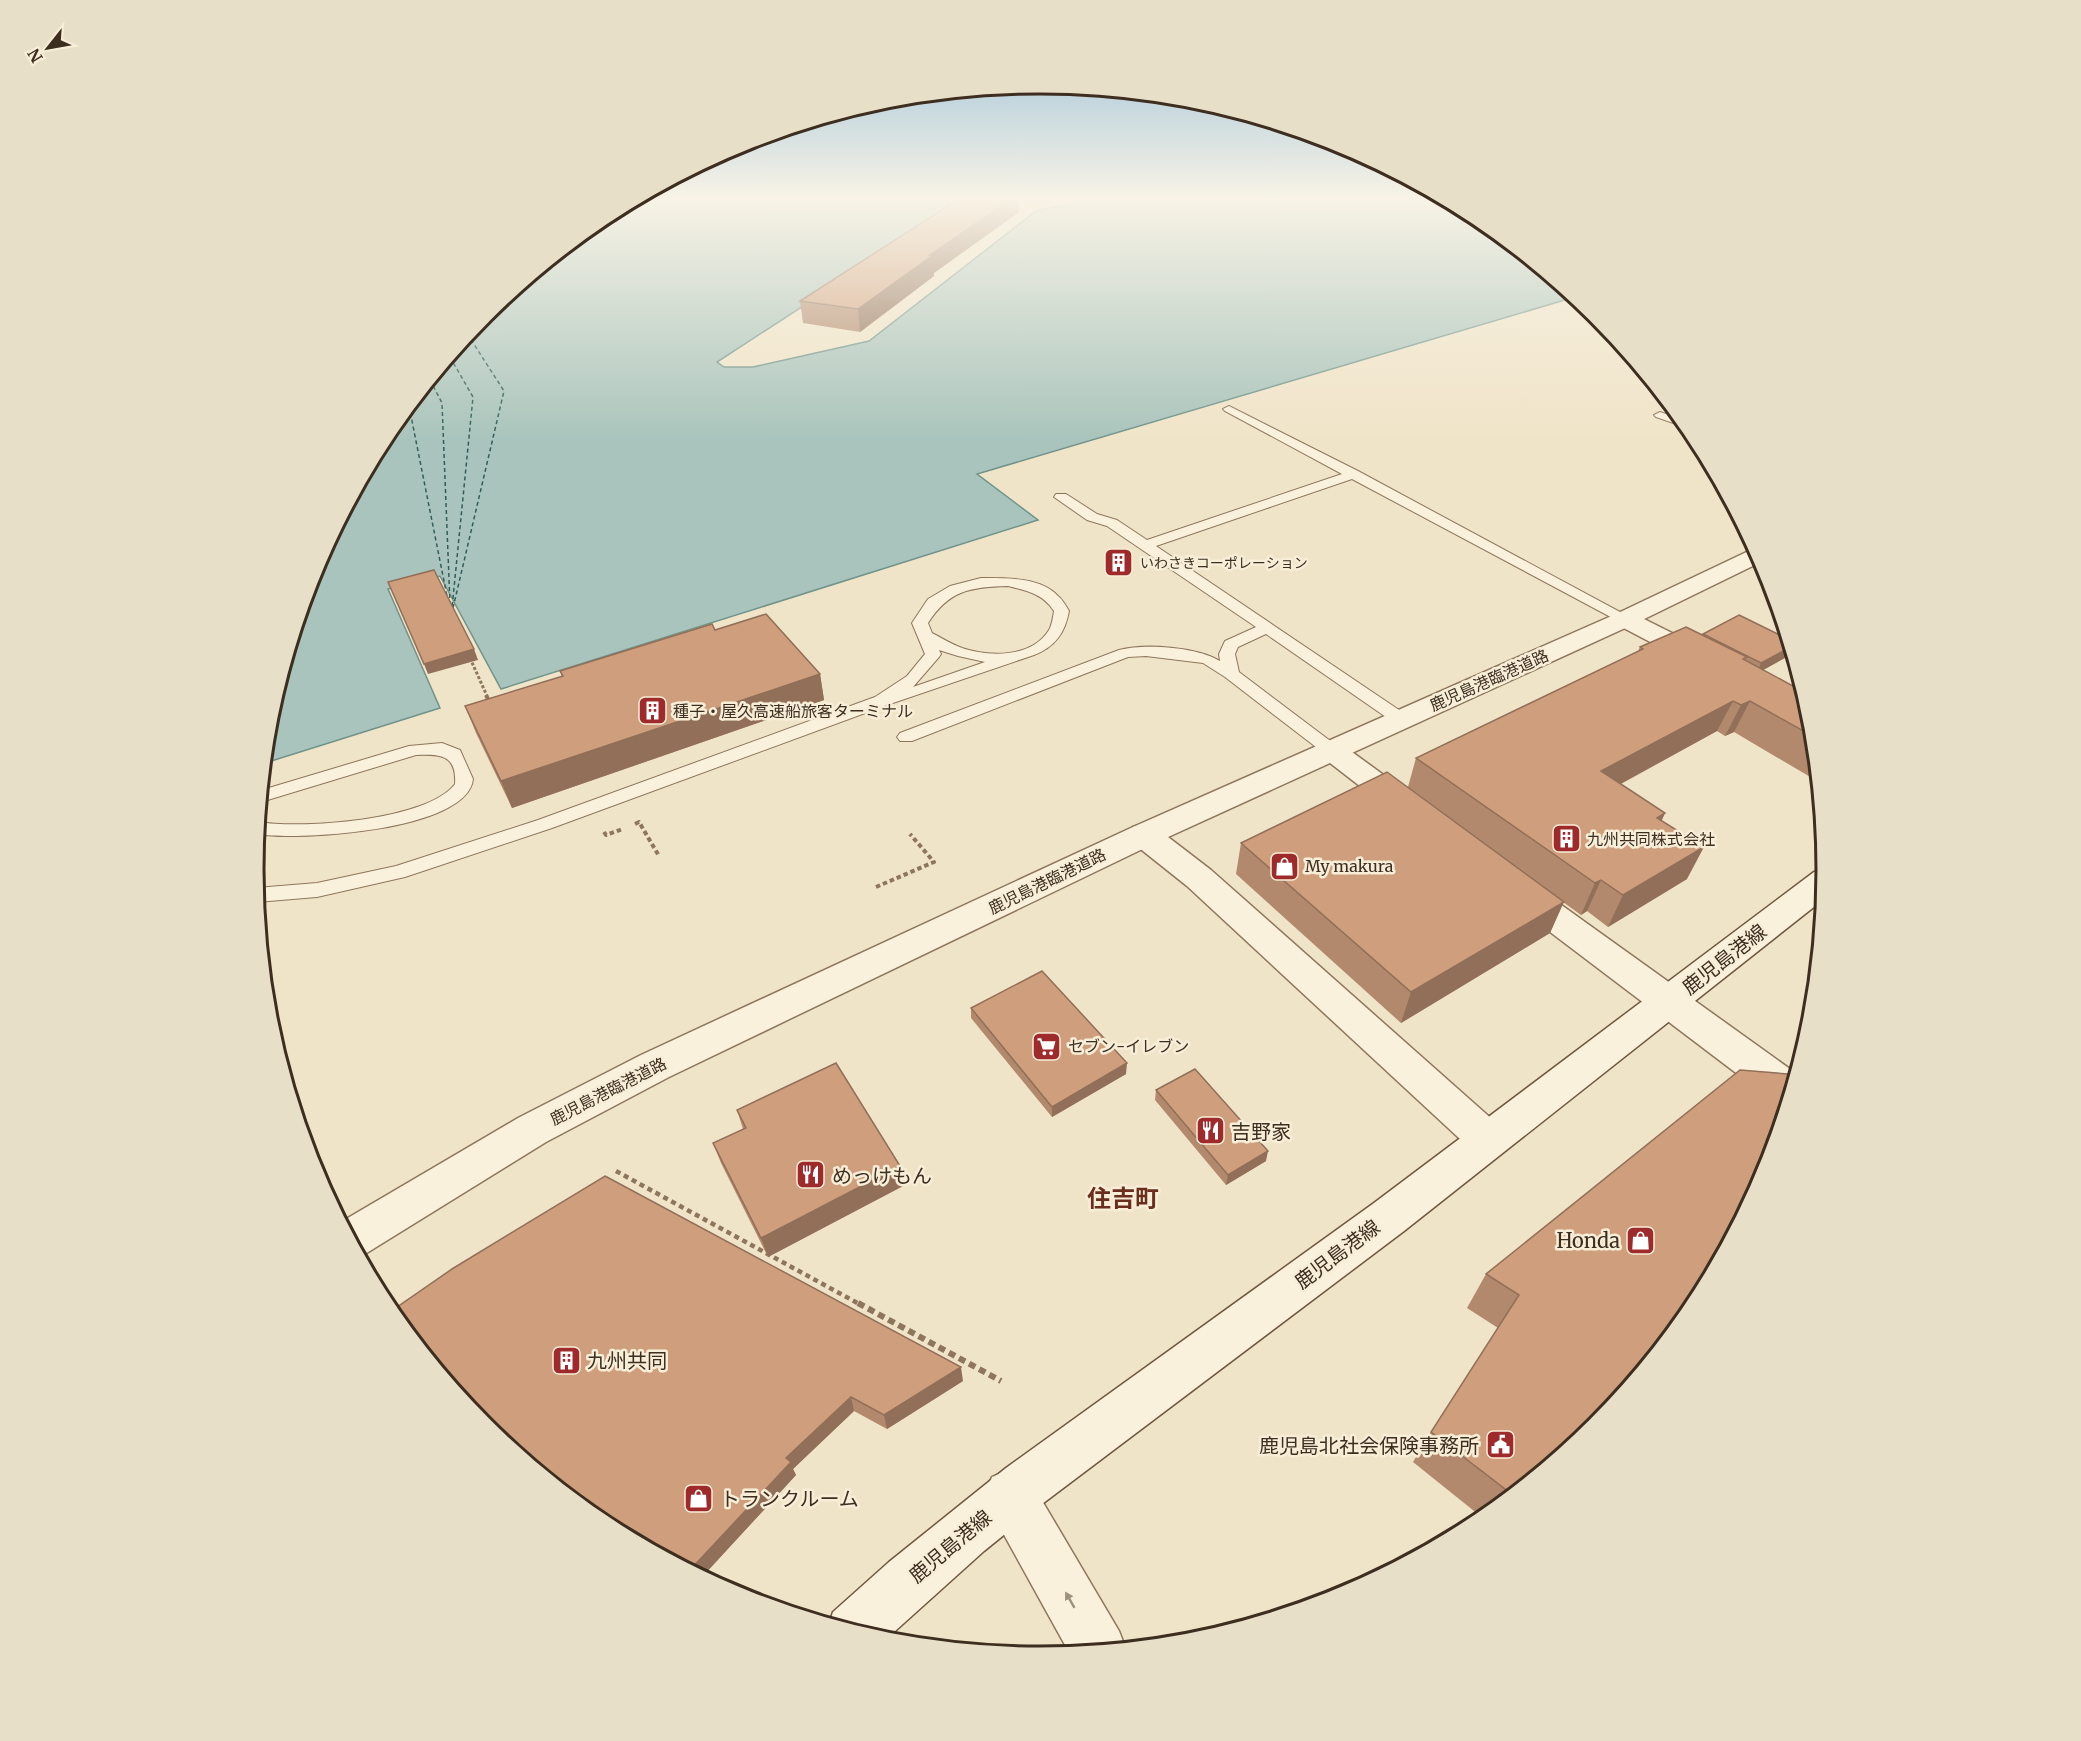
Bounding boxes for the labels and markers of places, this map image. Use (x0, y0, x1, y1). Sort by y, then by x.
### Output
building icon: いわさきコーポレーション (1103, 547, 1135, 579)
place label: いわさきコーポレーション (1140, 554, 1308, 572)
building icon: 種子・屋久高速船旅客ターミナル (636, 695, 668, 727)
place label: 種子・屋久高速船旅客ターミナル (673, 701, 913, 721)
building icon: 九州共同株式会社 (1550, 823, 1582, 855)
place label: 九州共同株式会社 (1587, 829, 1715, 849)
shop icon: My makura (1268, 850, 1300, 882)
place label: My makura (1305, 856, 1394, 876)
supermarket icon: セブン-イレブン (1031, 1030, 1063, 1062)
place label: セブン-イレブン (1068, 1036, 1189, 1056)
restaurant icon: 吉野家 (1194, 1115, 1226, 1147)
place label: 吉野家 (1231, 1119, 1291, 1144)
restaurant icon: めっけもん (795, 1159, 827, 1191)
place label: めっけもん (832, 1163, 932, 1188)
shop icon: Honda (1625, 1224, 1657, 1256)
place label: Honda (1556, 1228, 1620, 1253)
building icon: 九州共同 (550, 1344, 582, 1376)
place label: 九州共同 (587, 1348, 667, 1373)
public building icon: 鹿児島北社会保険事務所 (1484, 1429, 1516, 1461)
place label: 鹿児島北社会保険事務所 (1259, 1433, 1479, 1458)
shop icon: トランクルーム (683, 1482, 715, 1514)
place label: トランクルーム (720, 1486, 859, 1511)

